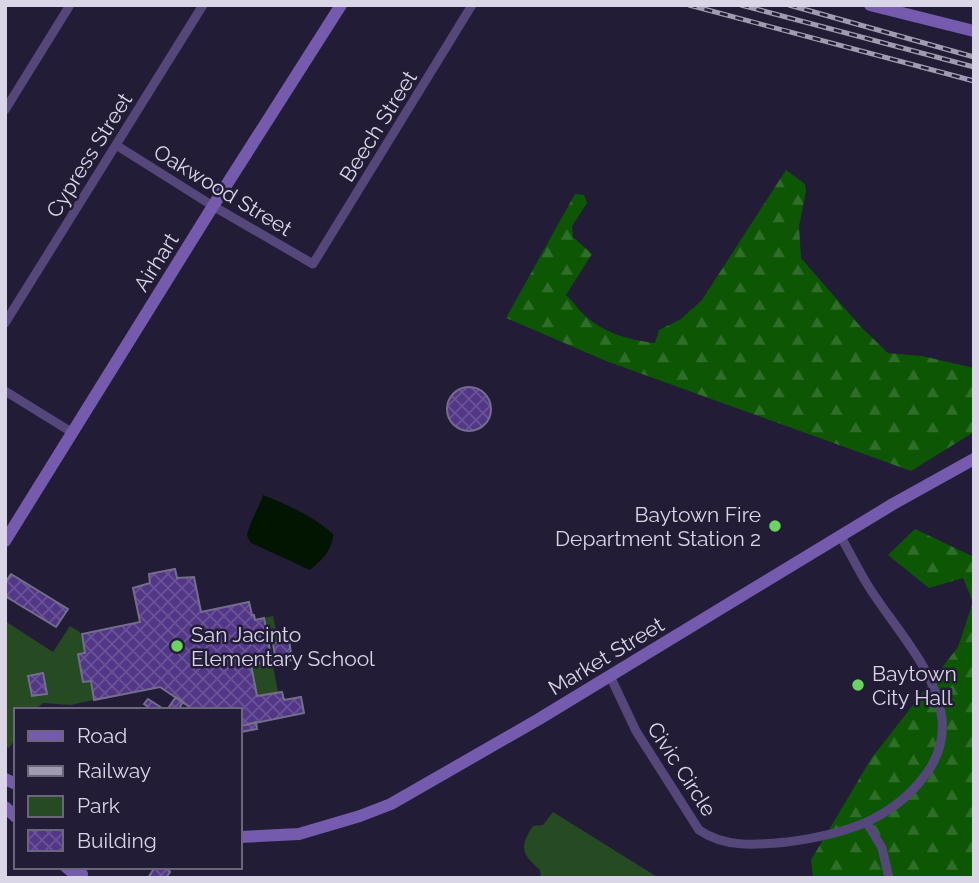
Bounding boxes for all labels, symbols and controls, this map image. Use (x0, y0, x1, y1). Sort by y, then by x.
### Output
street label: Beech Street (334, 66, 422, 186)
street label: Cypress Street (41, 88, 137, 222)
street label: Oakwood Street (149, 139, 297, 241)
street label: Airhart (128, 228, 184, 296)
place label: Baytown Fire Department Station 2 (555, 502, 761, 551)
marker: Baytown Fire Department Station 2 (767, 518, 783, 534)
street label: Market Street (544, 612, 668, 700)
place label: San Jacinto Elementary School (191, 622, 375, 671)
marker: San Jacinto Elementary School (169, 638, 185, 654)
place label: Baytown City Hall (872, 661, 957, 710)
marker: Baytown City Hall (850, 677, 866, 693)
legend (14, 708, 242, 869)
street label: Civic Circle (642, 717, 722, 821)
text: Road (77, 723, 127, 748)
text: Railway (77, 758, 151, 783)
text: Park (77, 793, 120, 818)
text: Building (77, 828, 157, 853)

